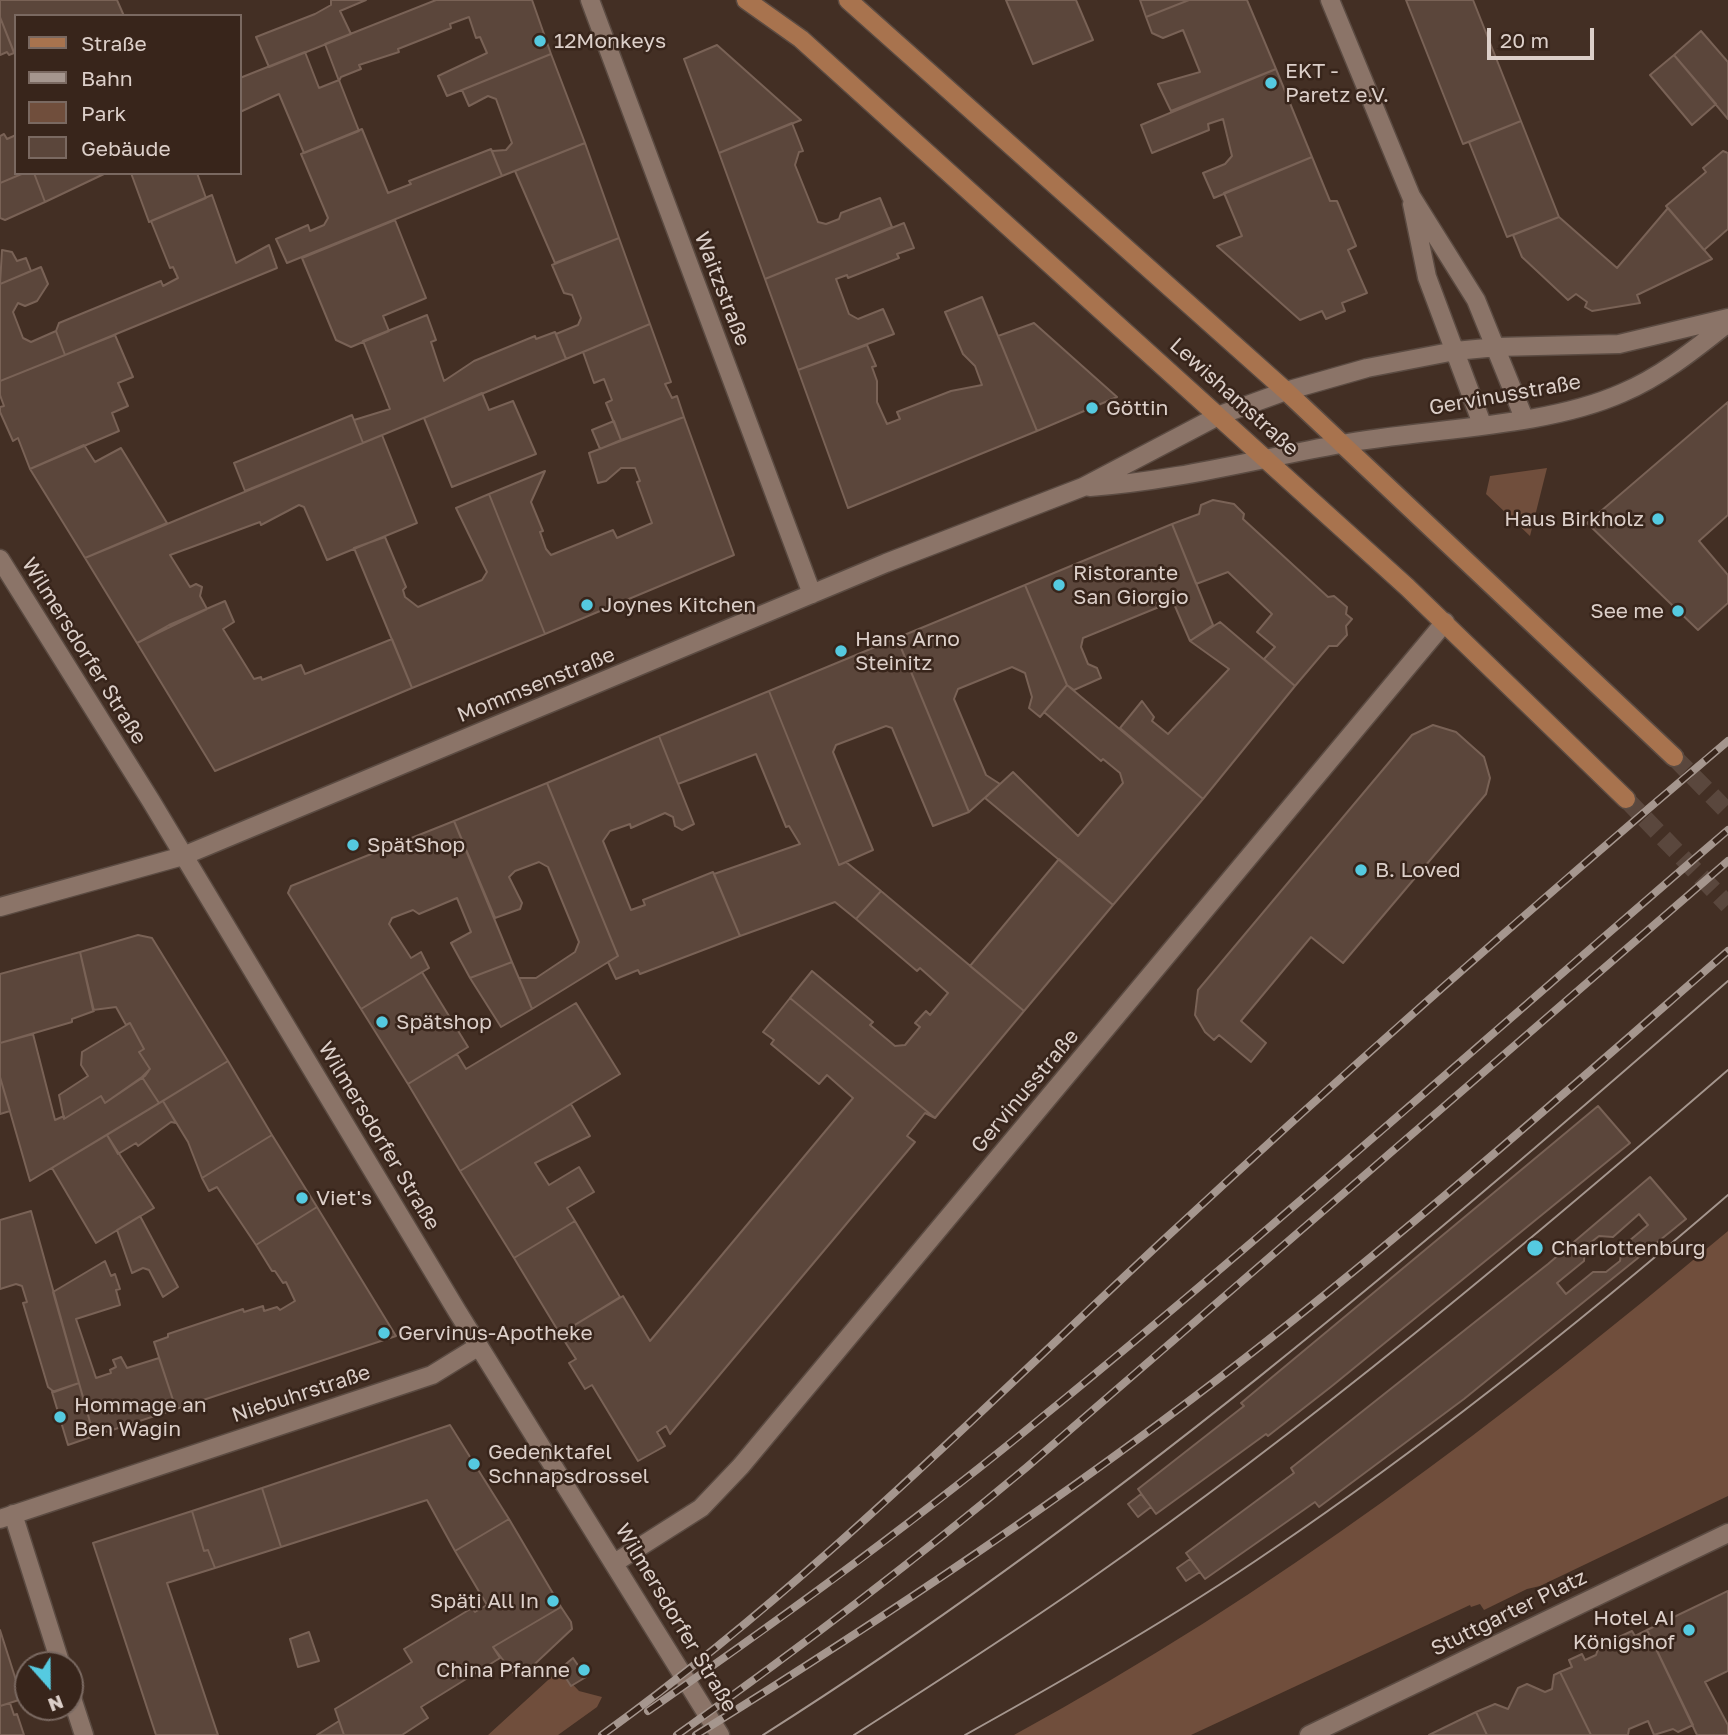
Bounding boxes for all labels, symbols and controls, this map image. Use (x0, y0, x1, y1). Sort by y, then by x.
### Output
legend (14, 14, 242, 175)
scale bar (1490, 14, 1597, 58)
text: 20 m (1500, 27, 1549, 53)
place label: 12Monkeys (554, 28, 666, 54)
text: Straße (81, 30, 147, 56)
marker: 12Monkeys (532, 33, 548, 49)
place label: EKT - Paretz e.V. (1285, 58, 1389, 108)
text: Bahn (81, 65, 133, 91)
marker: EKT - Paretz e.V. (1263, 75, 1279, 91)
text: Park (81, 100, 126, 126)
text: Gebäude (81, 135, 171, 161)
street label: Waitzstraße (689, 228, 755, 350)
street label: Lewishamstraße (1164, 333, 1304, 461)
street label: Gervinusstraße (1427, 369, 1583, 421)
place label: Göttin (1106, 395, 1169, 421)
marker: Göttin (1084, 400, 1100, 416)
place label: Haus Birkholz (1504, 506, 1644, 532)
marker: Haus Birkholz (1650, 511, 1666, 527)
street label: Wilmersdorfer Straße (16, 553, 152, 749)
place label: Ristorante San Giorgio (1073, 560, 1189, 610)
marker: Ristorante San Giorgio (1051, 577, 1067, 593)
place label: Joynes Kitchen (601, 592, 756, 618)
marker: Joynes Kitchen (579, 597, 595, 613)
place label: See me (1590, 598, 1664, 624)
marker: See me (1670, 603, 1686, 619)
place label: Hans Arno Steinitz (855, 626, 960, 676)
street label: Mommsenstraße (453, 642, 619, 728)
marker: Hans Arno Steinitz (833, 643, 849, 659)
place label: SpätShop (367, 832, 465, 858)
marker: SpätShop (345, 837, 361, 853)
place label: B. Loved (1375, 857, 1461, 883)
marker: B. Loved (1353, 862, 1369, 878)
place label: Spätshop (396, 1009, 492, 1035)
marker: Spätshop (374, 1014, 390, 1030)
street label: Gervinusstraße (966, 1024, 1084, 1158)
street label: Wilmersdorfer Straße (313, 1037, 445, 1235)
place label: Viet's (316, 1185, 372, 1211)
marker: Viet's (294, 1190, 310, 1206)
place label: Charlottenburg (1551, 1235, 1706, 1261)
marker: Charlottenburg (1525, 1238, 1545, 1258)
place label: Gervinus-Apotheke (398, 1320, 593, 1346)
marker: Gervinus-Apotheke (376, 1325, 392, 1341)
street label: Niebuhrstraße (229, 1360, 373, 1428)
place label: Hommage an Ben Wagin (74, 1392, 207, 1442)
marker: Hommage an Ben Wagin (52, 1409, 68, 1425)
place label: Gedenktafel Schnapsdrossel (488, 1439, 649, 1489)
marker: Gedenktafel Schnapsdrossel (466, 1456, 482, 1472)
street label: Wilmersdorfer Straße (610, 1519, 742, 1717)
street label: Stuttgarter Platz (1427, 1564, 1591, 1662)
place label: Späti All In (430, 1588, 539, 1614)
marker: Späti All In (545, 1593, 561, 1609)
place label: Hotel AI Königshof (1573, 1605, 1675, 1655)
marker: Hotel AI Königshof (1681, 1622, 1697, 1638)
north arrow (14, 1651, 84, 1721)
place label: China Pfanne (436, 1657, 570, 1683)
marker: China Pfanne (576, 1662, 592, 1678)
text: N (45, 1691, 67, 1718)

